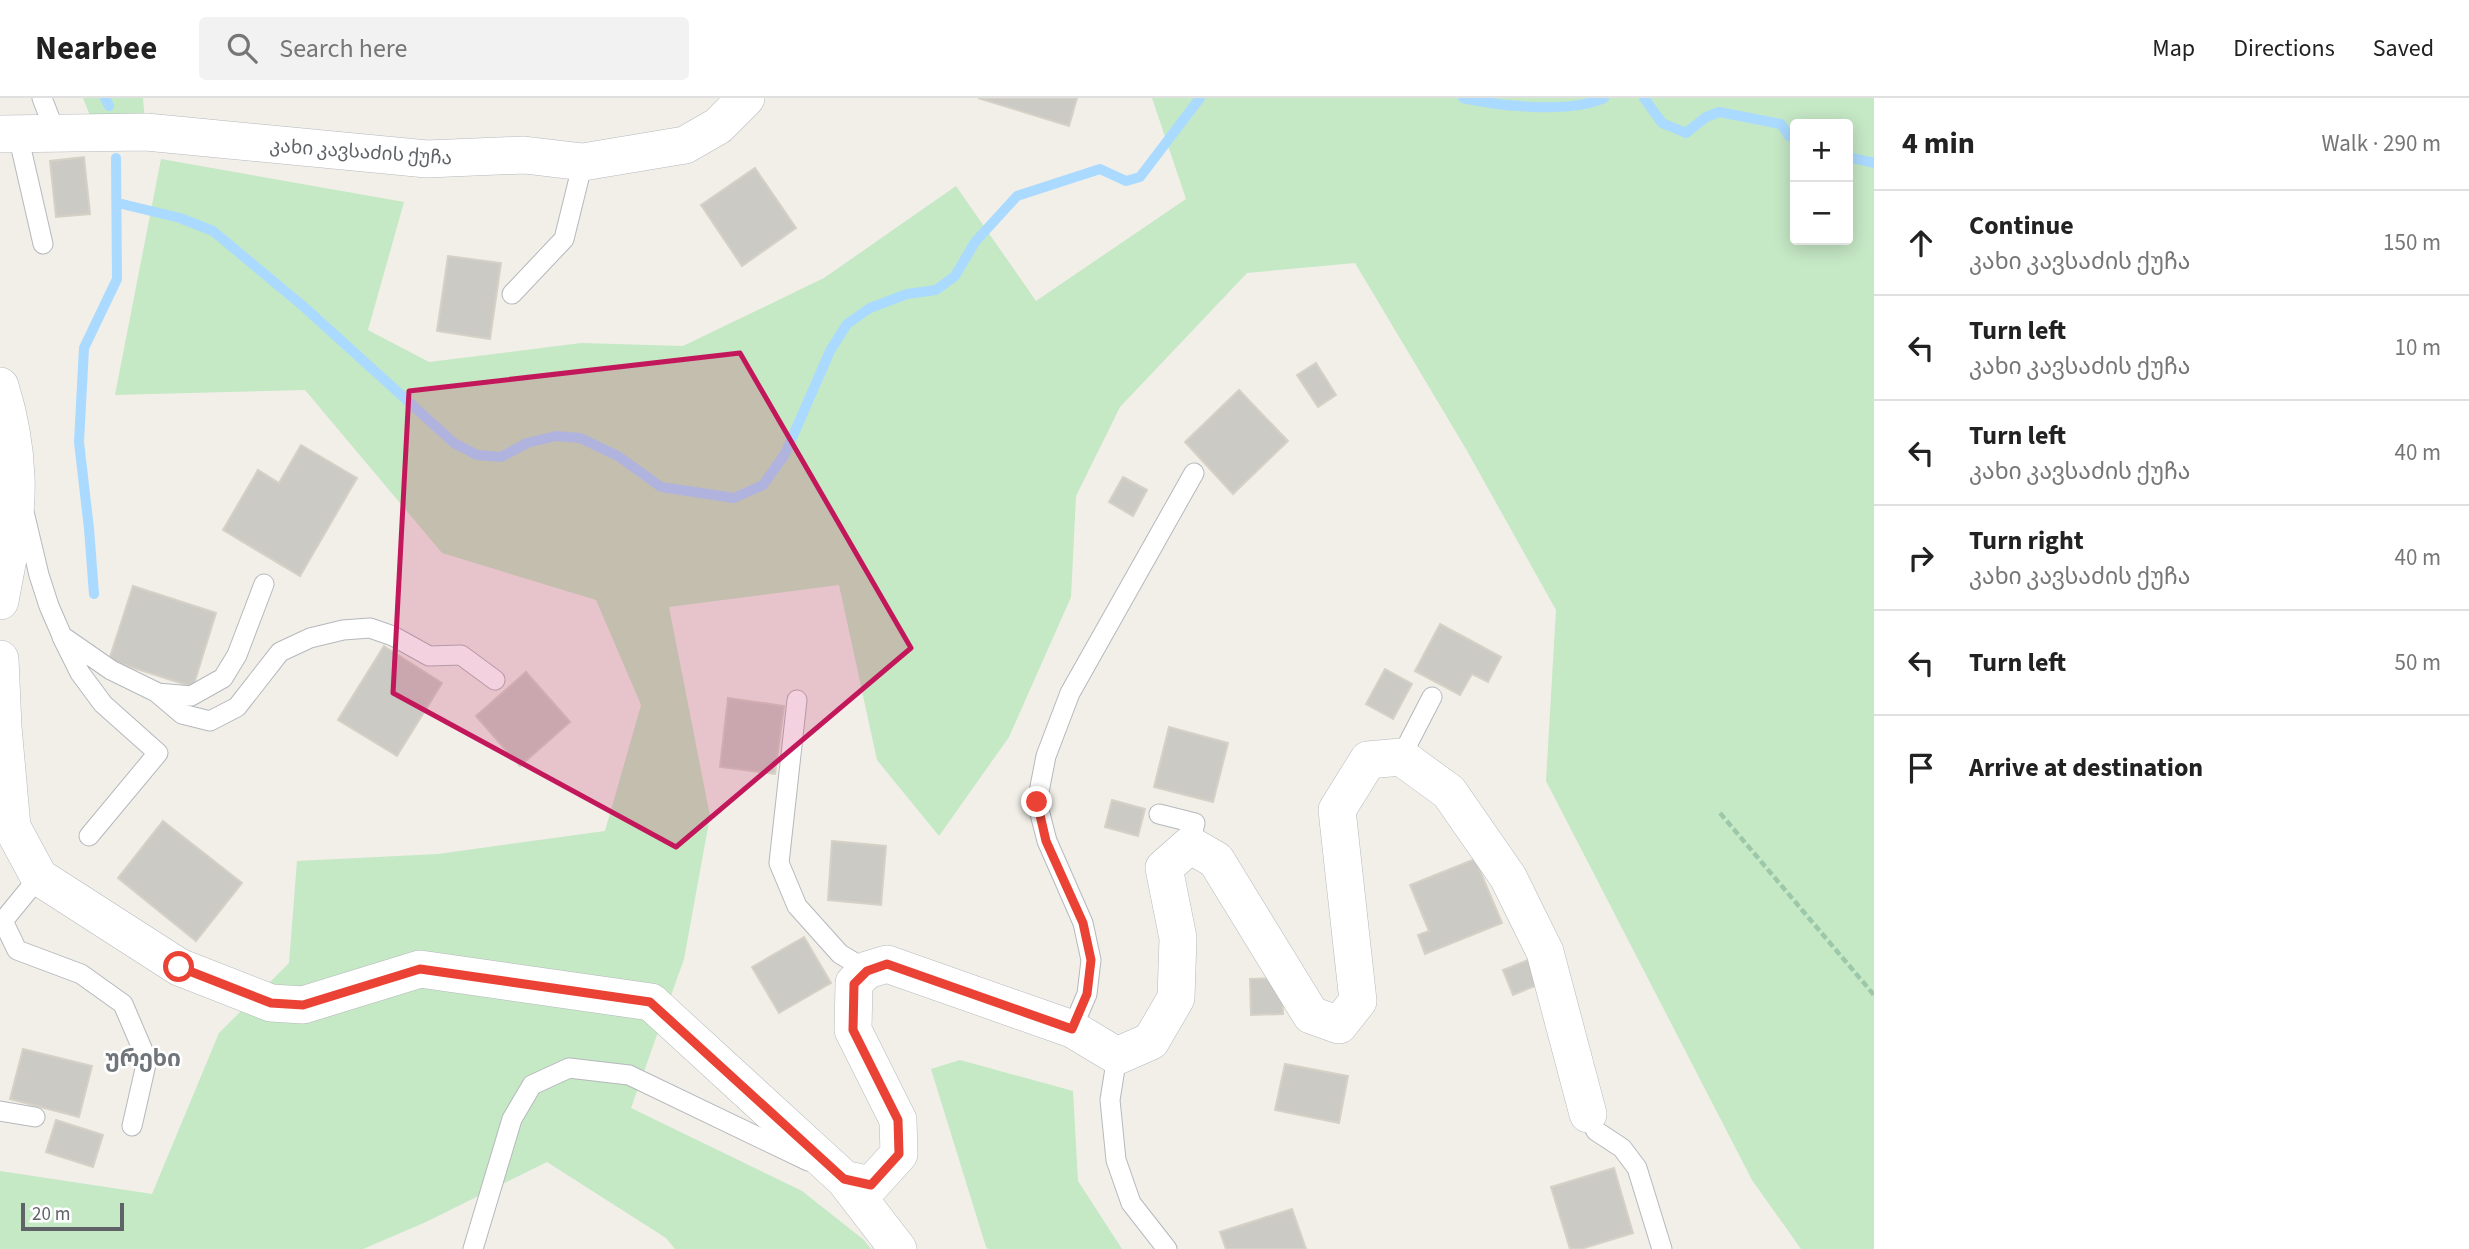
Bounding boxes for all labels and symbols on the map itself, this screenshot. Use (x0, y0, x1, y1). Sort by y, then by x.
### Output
street label: კახი კავსაძის ქუჩა (269, 133, 453, 172)
route end (1021, 786, 1052, 817)
route start (163, 951, 194, 982)
district label: ურეხი (105, 1042, 181, 1075)
scale bar (21, 1200, 124, 1232)

